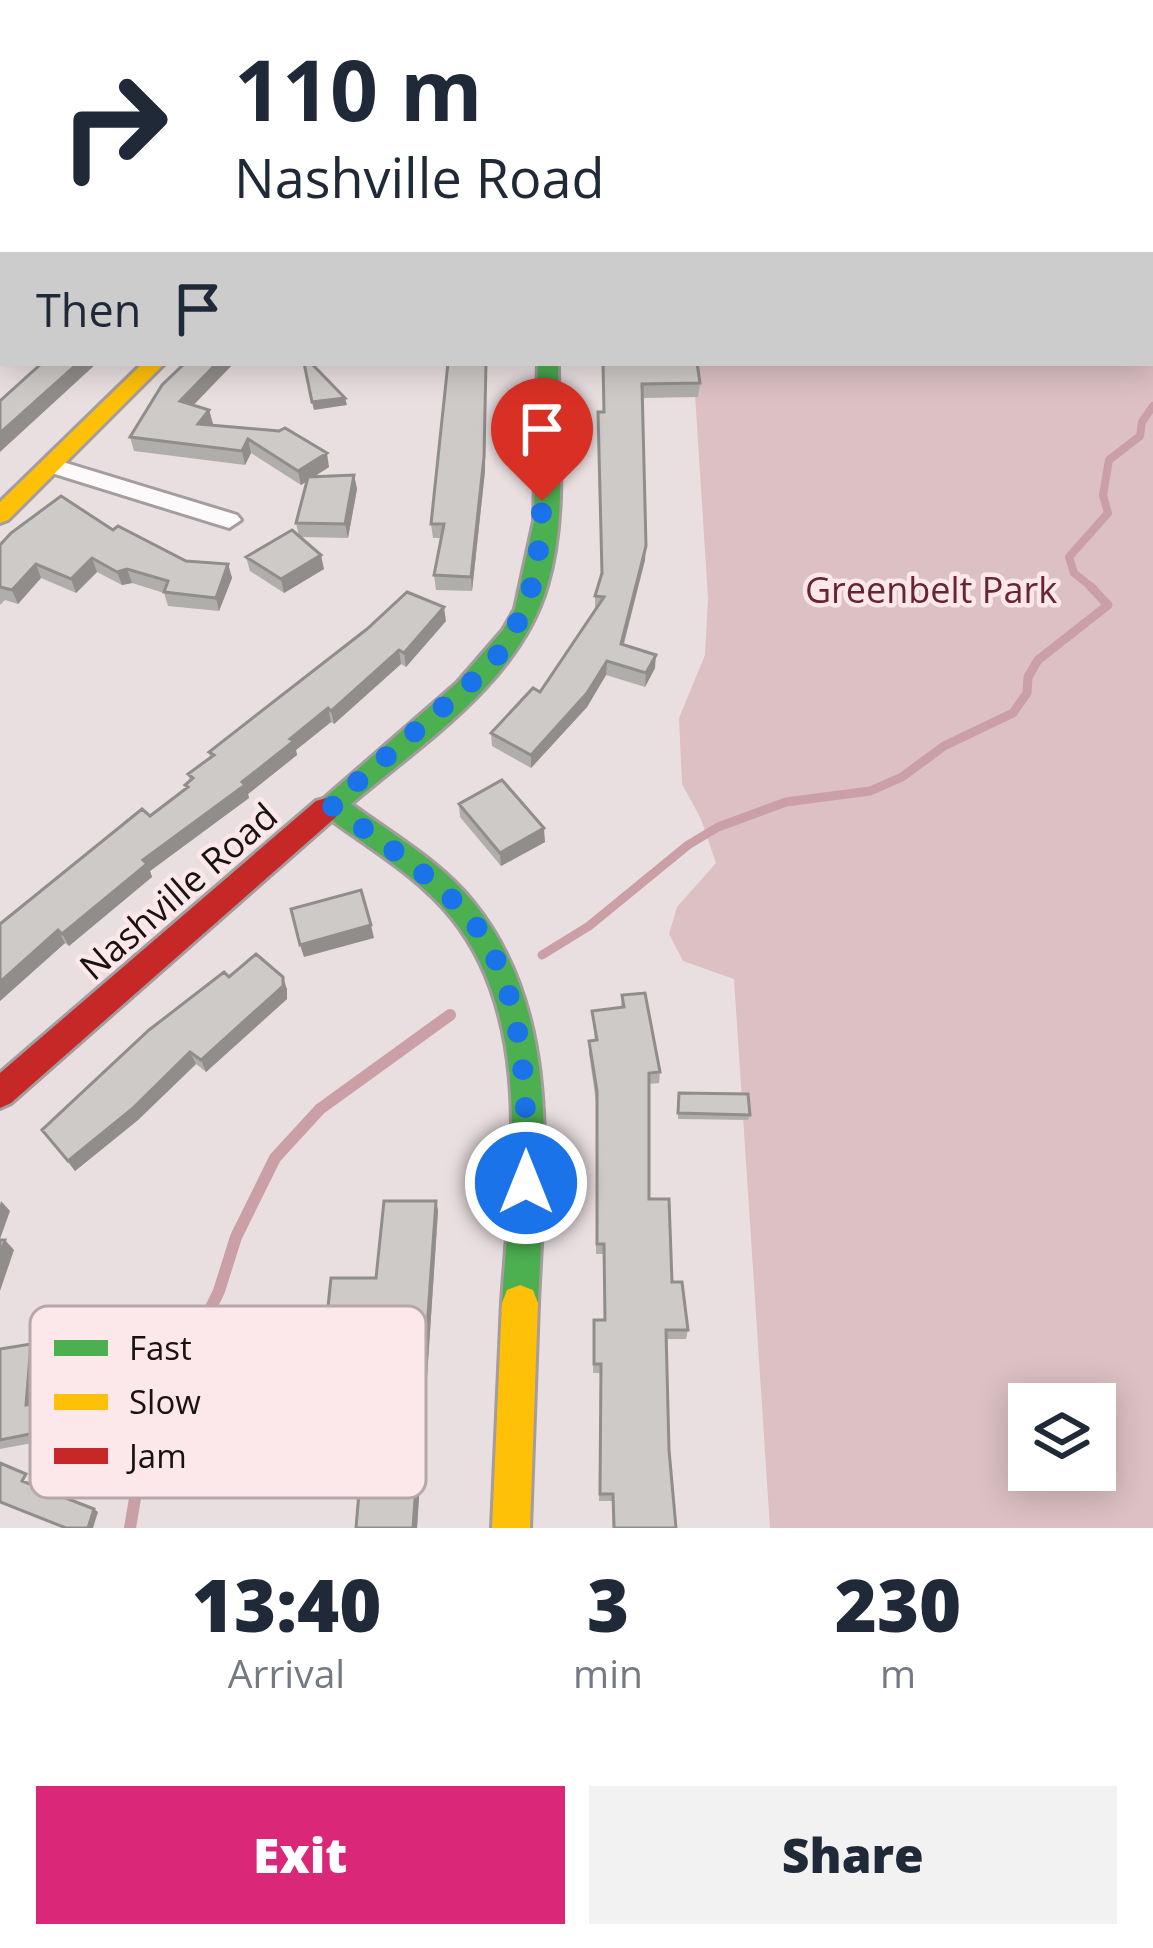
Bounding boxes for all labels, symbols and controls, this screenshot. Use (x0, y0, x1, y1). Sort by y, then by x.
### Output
text: 110 m (234, 31, 482, 146)
icon: right (36, 48, 192, 204)
text: Nashville Road (234, 140, 605, 214)
icon: arrive (165, 276, 231, 342)
text: Then (36, 279, 141, 340)
pin (491, 378, 593, 501)
icon: arrive (509, 396, 575, 462)
park label: Greenbelt Park (805, 565, 1057, 614)
street label: Nashville Road (69, 791, 287, 991)
position arrow (463, 1120, 589, 1246)
legend (30, 1306, 426, 1498)
text: Fast (129, 1325, 192, 1370)
text: Slow (129, 1379, 201, 1424)
map controls (1008, 1383, 1116, 1491)
button: layers (1008, 1383, 1116, 1491)
text: Jam (126, 1433, 187, 1478)
text: 13:40 (192, 1555, 381, 1653)
text: 3 (587, 1555, 629, 1653)
text: 230 (835, 1555, 961, 1653)
text: Arrival (228, 1646, 345, 1699)
text: min (573, 1646, 643, 1699)
text: m (880, 1646, 916, 1699)
button: Exit (36, 1786, 565, 1924)
button: Share (589, 1786, 1117, 1924)

